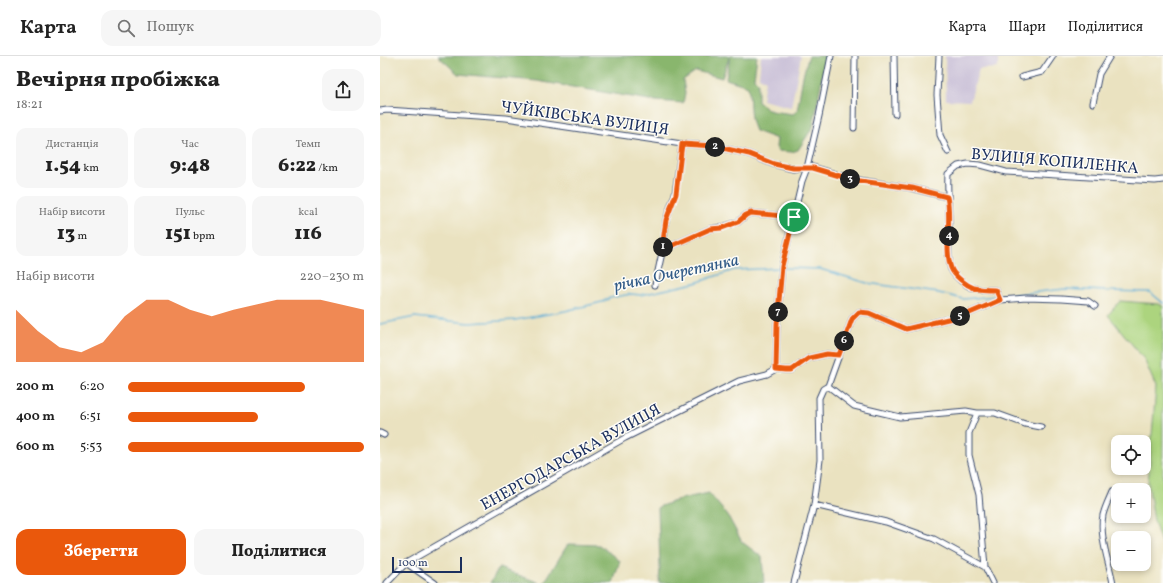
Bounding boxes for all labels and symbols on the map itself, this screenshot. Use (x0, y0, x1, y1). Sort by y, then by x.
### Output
street label: ЧУЙКІВСЬКА ВУЛИЦЯ (499, 96, 670, 142)
pin: 2 (705, 137, 725, 157)
street label: ВУЛИЦЯ КОПИЛЕНКА (970, 144, 1140, 180)
pin: 3 (840, 169, 860, 189)
pin (777, 200, 811, 234)
pin: 4 (939, 226, 959, 246)
pin: 1 (653, 237, 673, 257)
water label: річка Очеретянка (612, 249, 741, 298)
pin: 7 (768, 302, 788, 322)
pin: 5 (950, 306, 970, 326)
pin: 6 (834, 331, 854, 351)
street label: ЕНЕРГОДАРСЬКА ВУЛИЦЯ (477, 399, 665, 516)
scale bar (392, 555, 462, 574)

